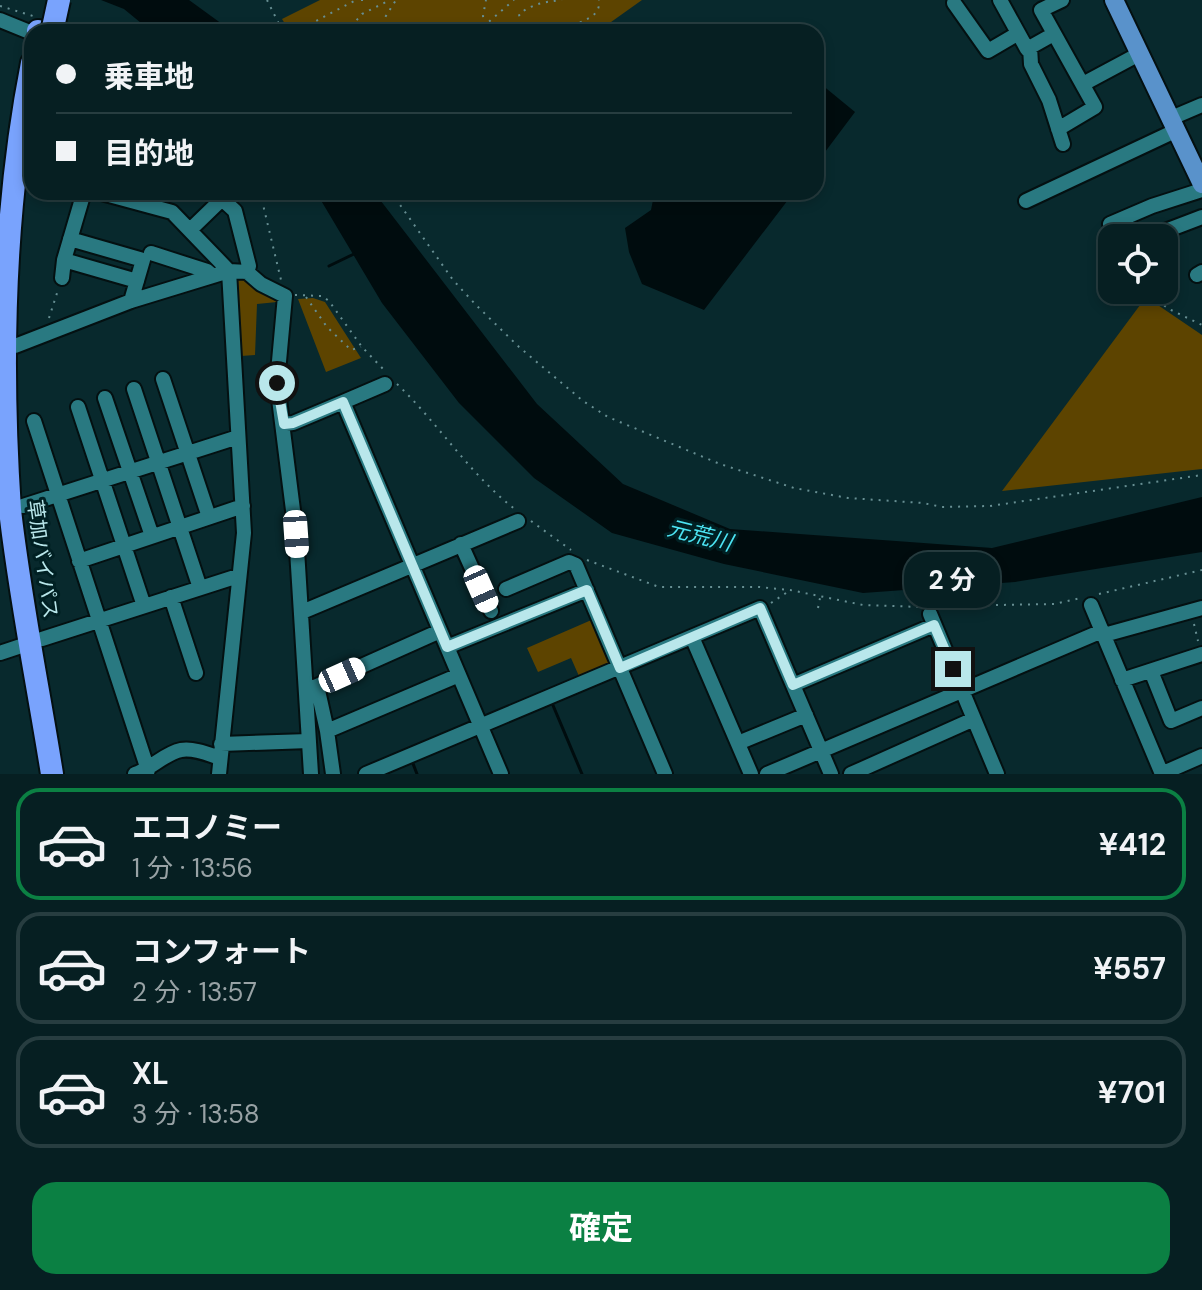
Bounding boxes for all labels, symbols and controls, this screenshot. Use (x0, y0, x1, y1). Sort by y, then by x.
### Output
text: 乗車地 (104, 57, 194, 96)
text: 目的地 (104, 134, 194, 173)
map controls (1098, 224, 1178, 304)
button: locate (1098, 224, 1178, 304)
route start (259, 365, 295, 401)
street label: 草加バイパス (22, 498, 64, 620)
car (282, 509, 310, 559)
water label: 元荒川 (664, 513, 737, 558)
callout: 2 分 (905, 553, 1001, 609)
car (460, 562, 502, 616)
text: 2 分 (928, 563, 976, 597)
route end (935, 651, 971, 687)
car (315, 654, 369, 696)
icon: car (36, 808, 108, 880)
text: エコノミー (132, 808, 282, 847)
text: ¥412 (1099, 825, 1166, 864)
text: 1 分 · 13:56 (132, 851, 253, 885)
icon: car (36, 932, 108, 1004)
text: コンフォート (132, 932, 311, 971)
text: ¥557 (1093, 949, 1166, 988)
text: 2 分 · 13:57 (132, 975, 257, 1009)
text: XL (132, 1054, 169, 1093)
icon: car (36, 1056, 108, 1128)
text: ¥701 (1098, 1073, 1166, 1112)
text: 3 分 · 13:58 (132, 1097, 260, 1131)
button: 確定 (32, 1182, 1170, 1274)

